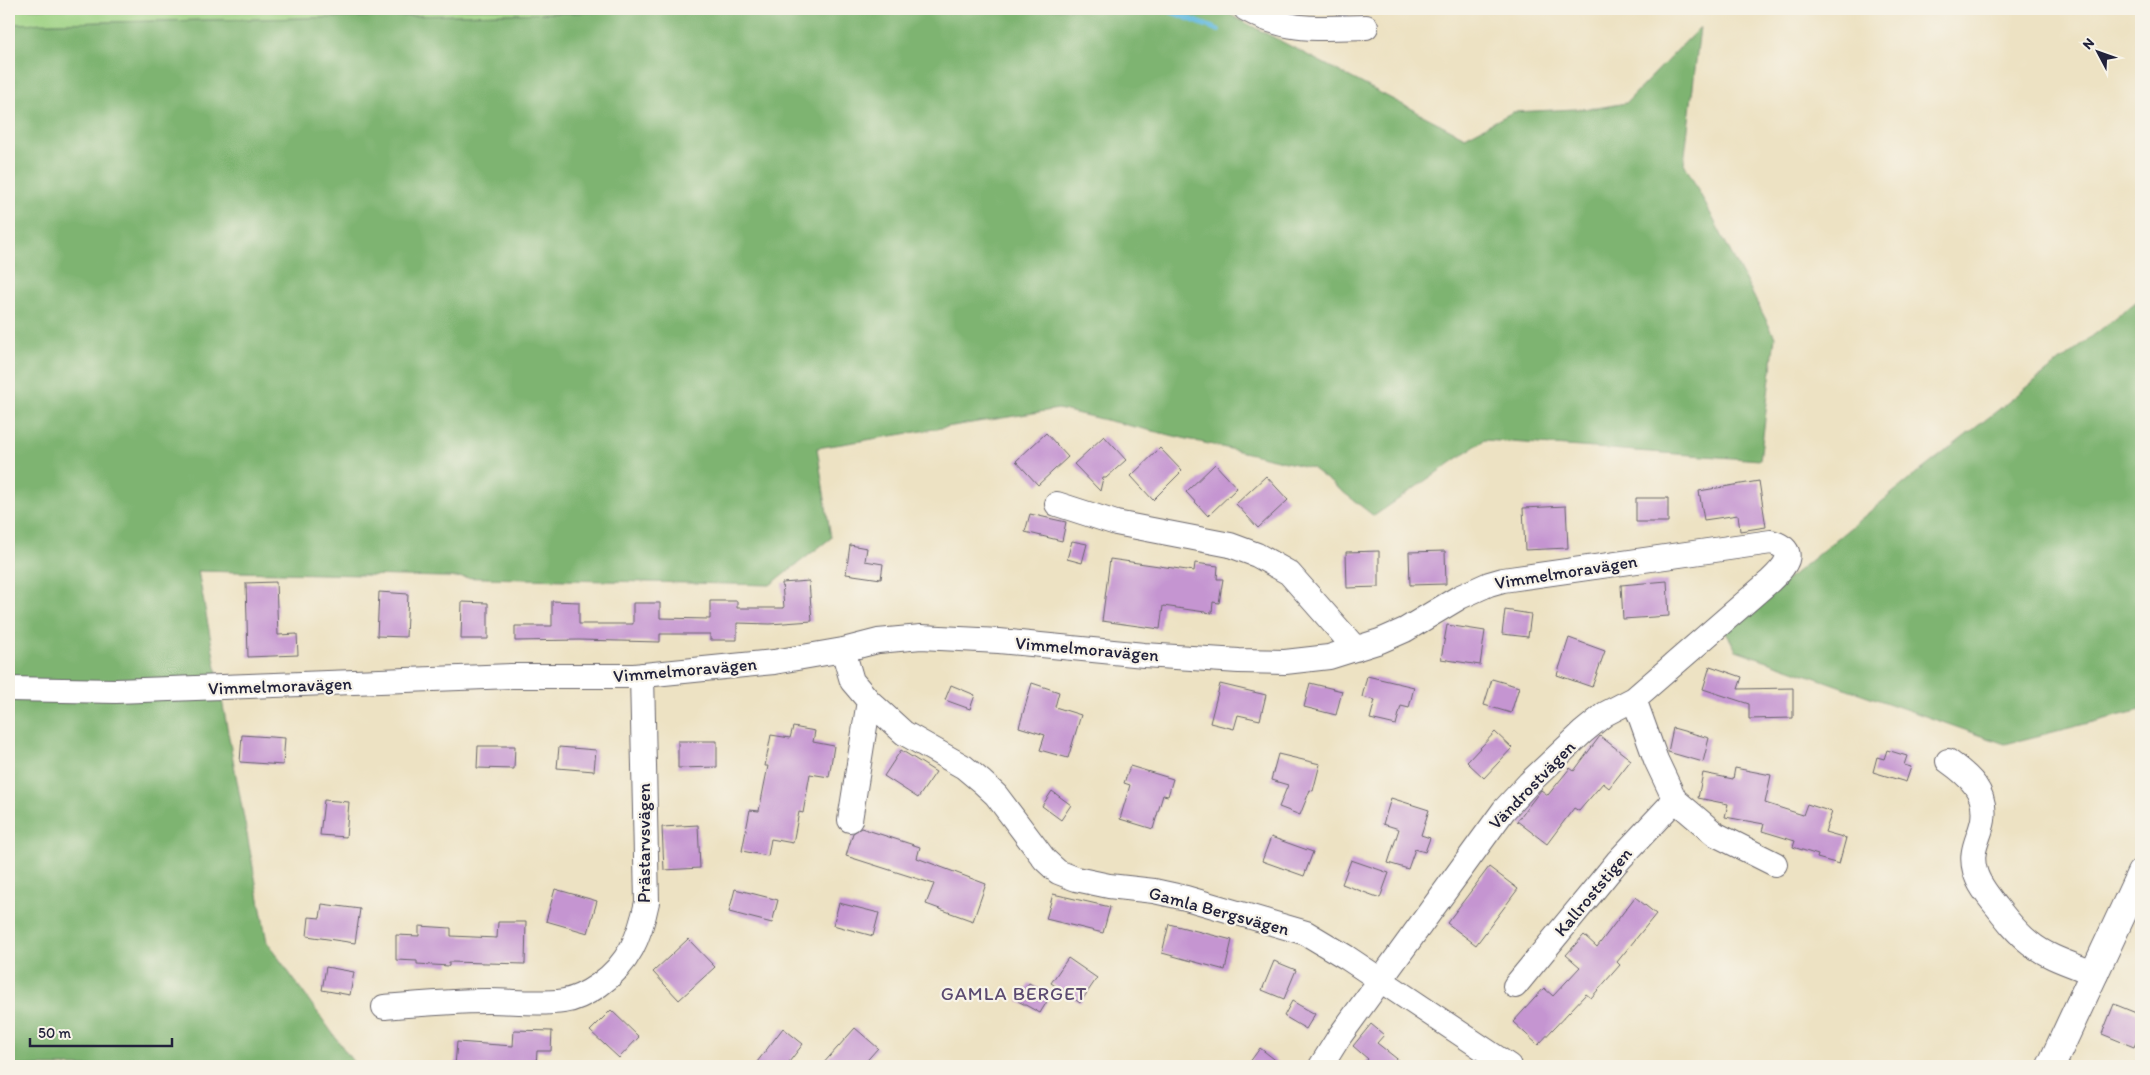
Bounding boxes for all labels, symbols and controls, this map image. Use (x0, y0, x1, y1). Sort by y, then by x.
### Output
north arrow (2072, 28, 2122, 78)
text: N (2079, 35, 2098, 53)
street label: Vimmelmoravägen (1493, 550, 1639, 594)
street label: Vimmelmoravägen (1014, 632, 1160, 666)
street label: Vimmelmoravägen (612, 653, 758, 687)
street label: Vimmelmoravägen (208, 672, 353, 700)
street label: Vändrostvägen (1484, 736, 1580, 834)
street label: Prästarvsvägen (633, 783, 655, 903)
street label: Kallroststigen (1549, 843, 1637, 941)
street label: Gamla Bergsvägen (1146, 882, 1292, 940)
district label: GAMLA BERGET (941, 982, 1087, 1005)
scale bar (30, 1015, 172, 1047)
text: 50 m (38, 1024, 71, 1042)

